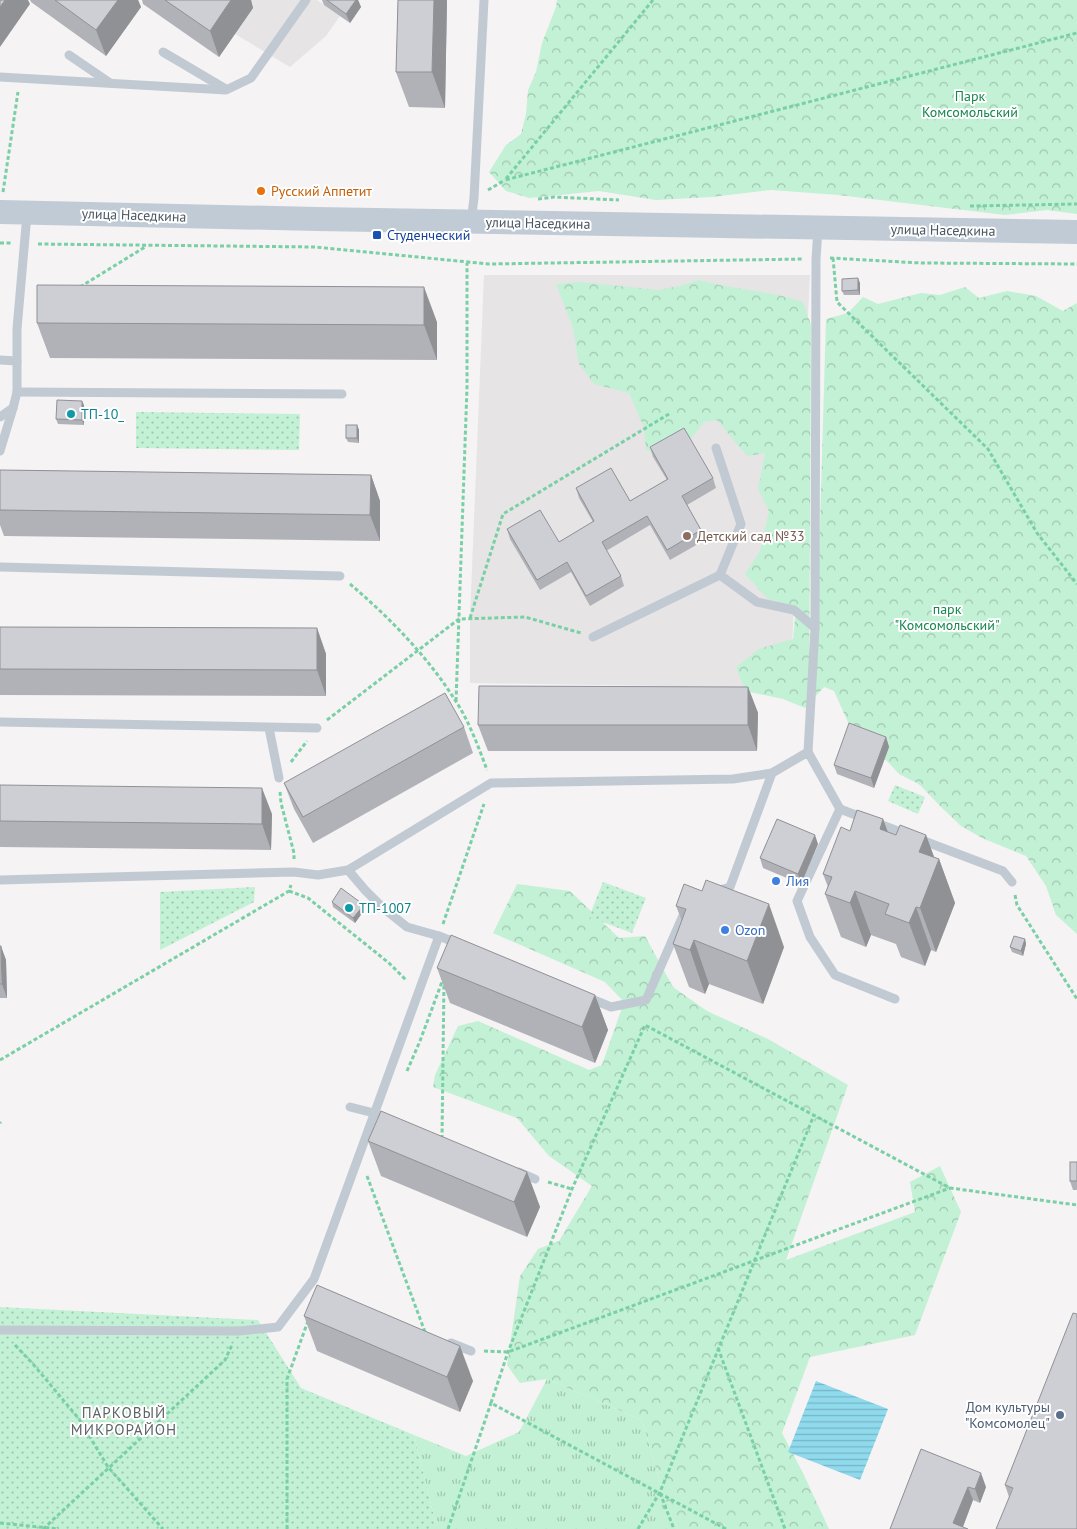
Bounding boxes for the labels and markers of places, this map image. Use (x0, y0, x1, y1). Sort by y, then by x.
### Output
place label: Русский Аппетит (271, 182, 372, 200)
marker: Русский Аппетит (255, 185, 267, 197)
place label: Студенческий (387, 226, 470, 244)
marker: Студенческий (371, 229, 383, 241)
place label: ТП-10_ (81, 405, 124, 423)
marker: ТП-10_ (65, 408, 77, 420)
place label: Детский сад №33 (697, 527, 805, 545)
marker: Детский сад №33 (681, 530, 693, 542)
place label: Лия (785, 872, 809, 890)
marker: Лия (770, 875, 782, 887)
place label: ТП-1007 (359, 899, 412, 917)
marker: ТП-1007 (343, 902, 355, 914)
place label: Ozon (735, 921, 765, 939)
marker: Ozon (719, 924, 731, 936)
place label: Дом культуры "Комсомолец" (965, 1398, 1050, 1432)
marker: Дом культуры "Комсомолец" (1054, 1409, 1066, 1421)

